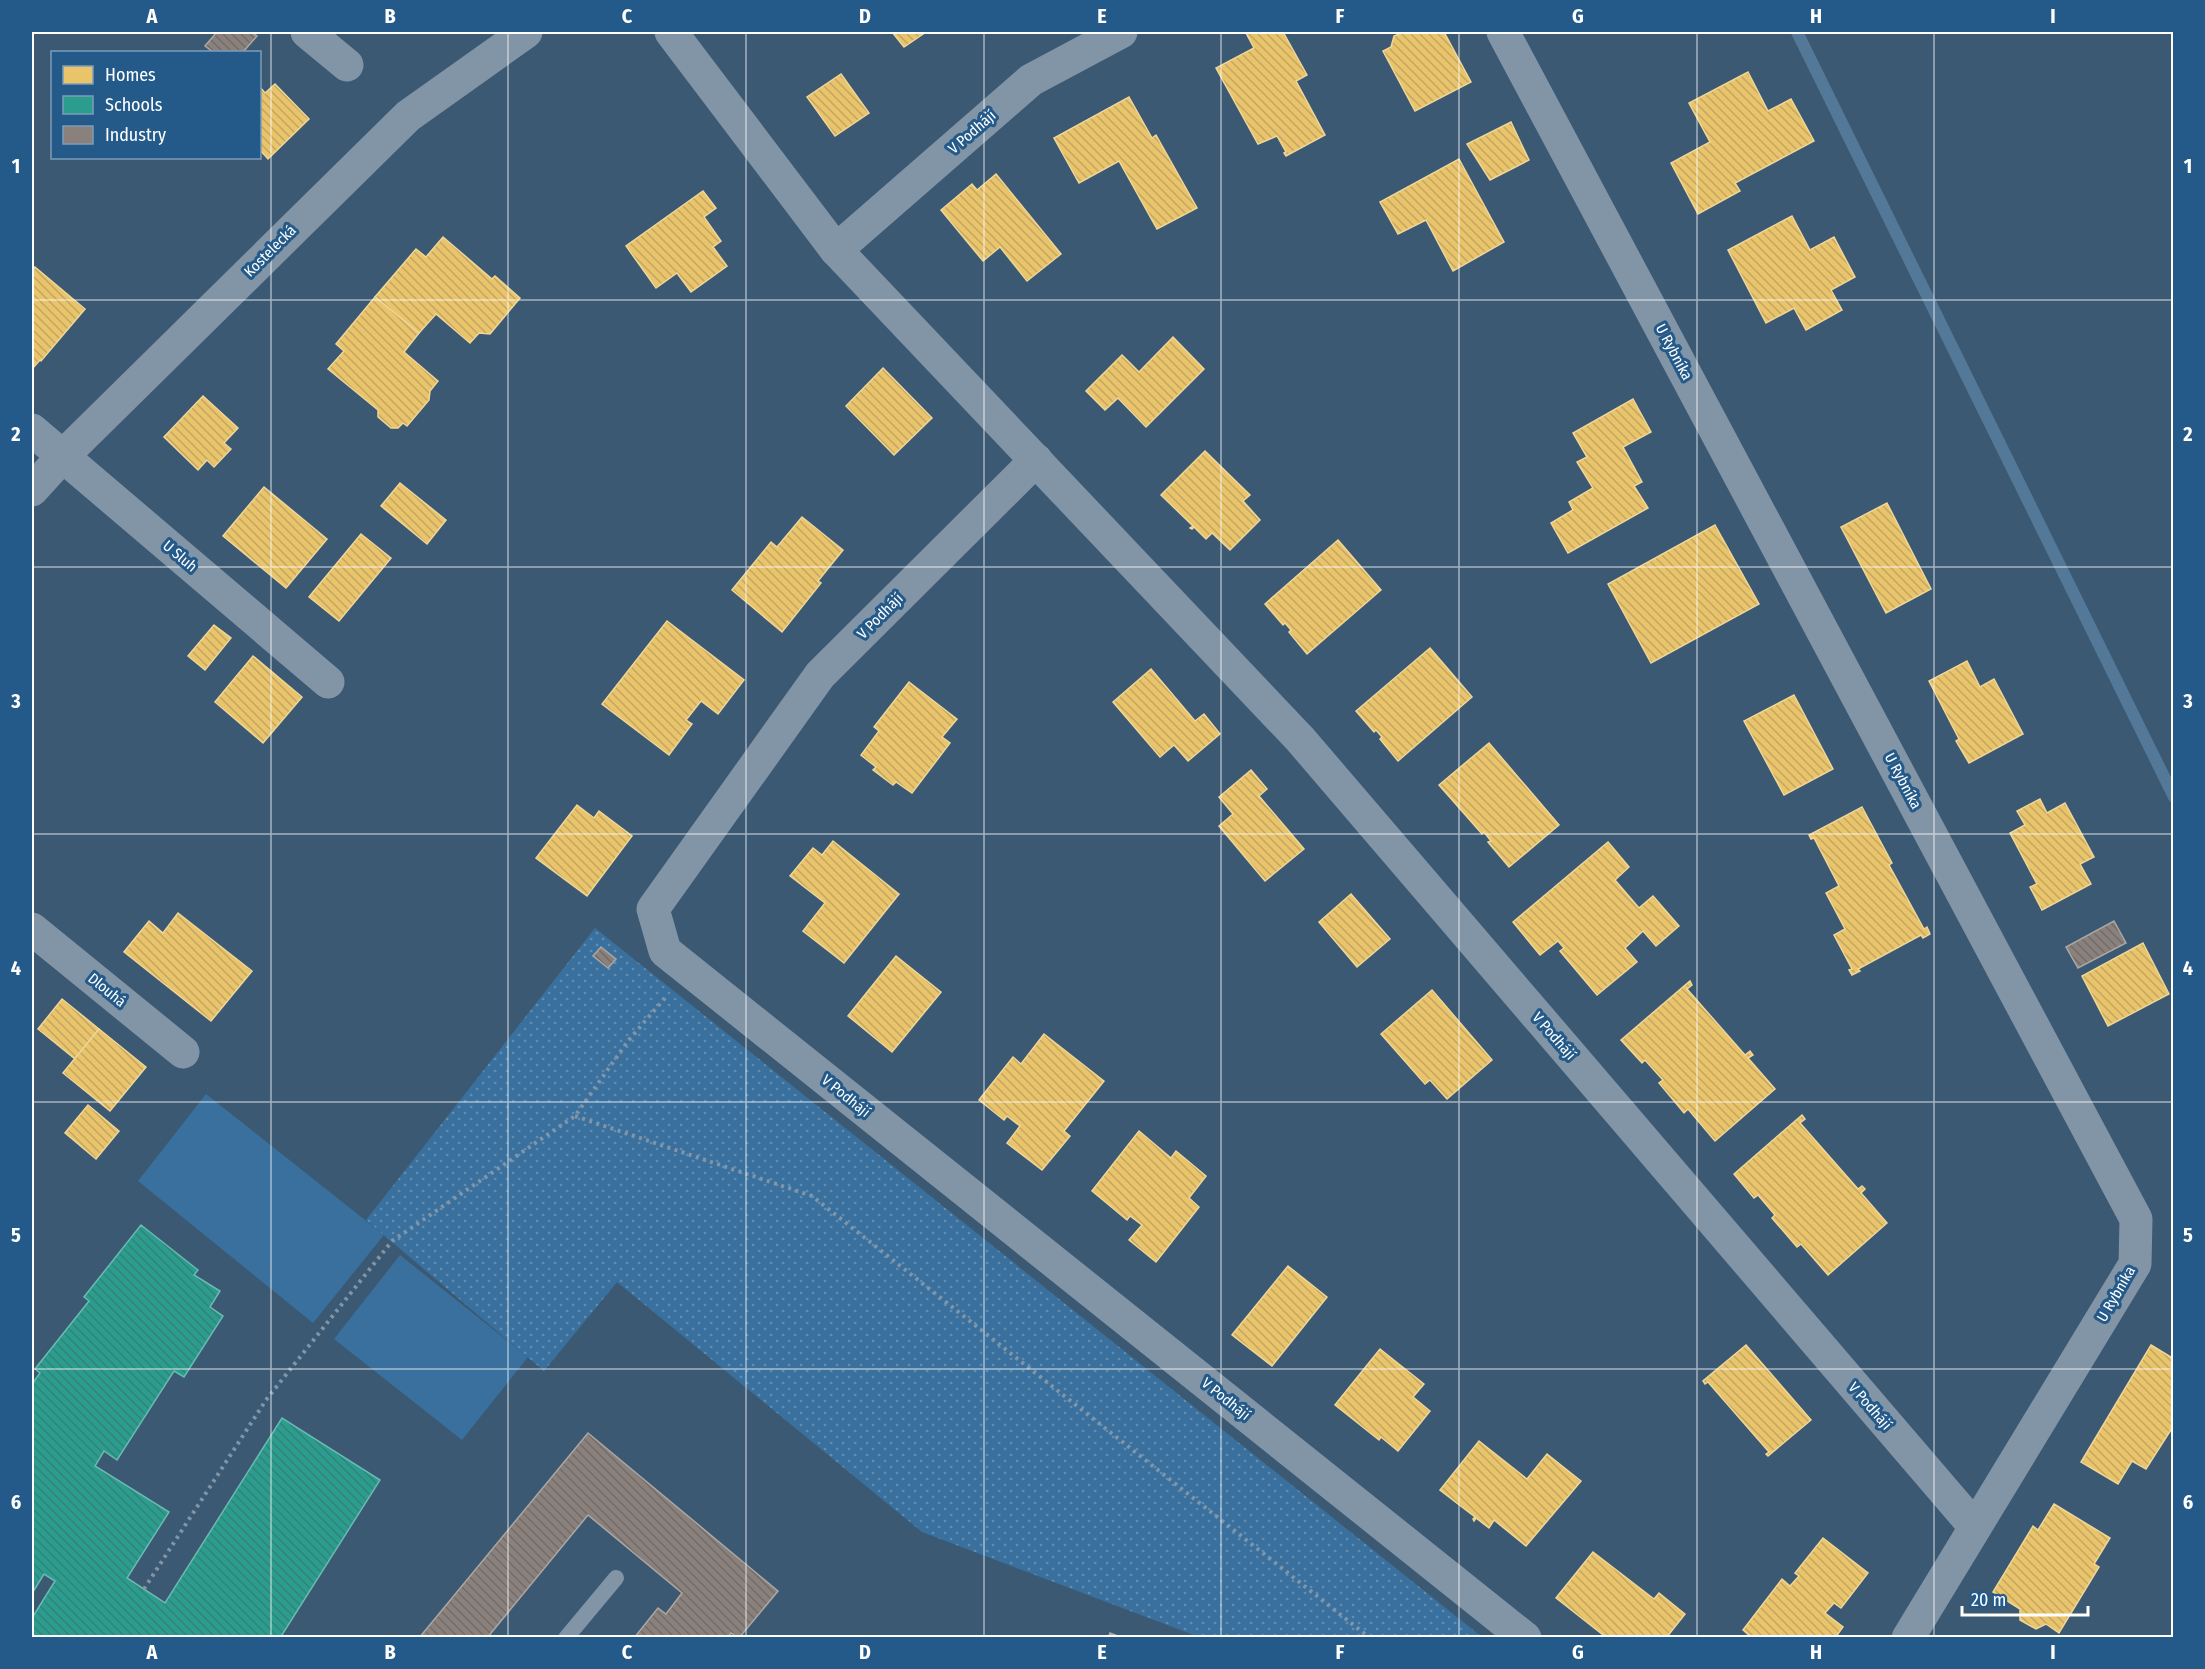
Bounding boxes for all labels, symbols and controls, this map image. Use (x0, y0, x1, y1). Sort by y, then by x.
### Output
text: A (146, 4, 159, 28)
text: B (384, 4, 396, 28)
text: C (622, 4, 633, 28)
text: D (859, 4, 871, 28)
text: E (1097, 4, 1107, 28)
text: F (1336, 4, 1345, 28)
text: G (1572, 4, 1584, 28)
text: H (1810, 4, 1822, 28)
text: I (2050, 4, 2056, 28)
legend (51, 51, 261, 159)
text: Homes (105, 64, 156, 86)
text: Schools (105, 94, 163, 116)
street label: V Podhájí (944, 106, 1000, 158)
text: Industry (105, 124, 166, 146)
text: 1 (12, 154, 20, 178)
text: 1 (2184, 154, 2192, 178)
street label: Kostelecká (240, 221, 300, 281)
street label: U Rybníka (1652, 321, 1696, 383)
text: 2 (10, 422, 21, 446)
text: 2 (2182, 422, 2193, 446)
street label: U Sluh (159, 536, 201, 576)
street label: V Podhájí (853, 589, 907, 643)
text: 3 (10, 689, 21, 713)
text: 3 (2182, 689, 2193, 713)
street label: U Rybníka (1881, 750, 1925, 812)
text: 4 (11, 956, 21, 980)
text: 4 (2183, 956, 2193, 980)
street label: Dlouhá (84, 969, 130, 1011)
street label: V Podhájí (1528, 1008, 1580, 1064)
street label: V Podhájí (818, 1071, 874, 1121)
text: 5 (11, 1223, 21, 1247)
text: 5 (2183, 1223, 2193, 1247)
street label: U Rybníka (2093, 1263, 2139, 1325)
street label: V Podhájí (1198, 1374, 1254, 1424)
street label: V Podhájí (1844, 1378, 1896, 1434)
text: 6 (11, 1490, 21, 1514)
text: 6 (2183, 1490, 2193, 1514)
scale bar (1962, 1579, 2088, 1617)
text: 20 m (1971, 1589, 2006, 1611)
text: A (146, 1640, 159, 1664)
text: B (384, 1640, 396, 1664)
text: C (622, 1640, 633, 1664)
text: D (859, 1640, 871, 1664)
text: E (1097, 1640, 1107, 1664)
text: F (1336, 1640, 1345, 1664)
text: G (1572, 1640, 1584, 1664)
text: H (1810, 1640, 1822, 1664)
text: I (2050, 1640, 2056, 1664)

